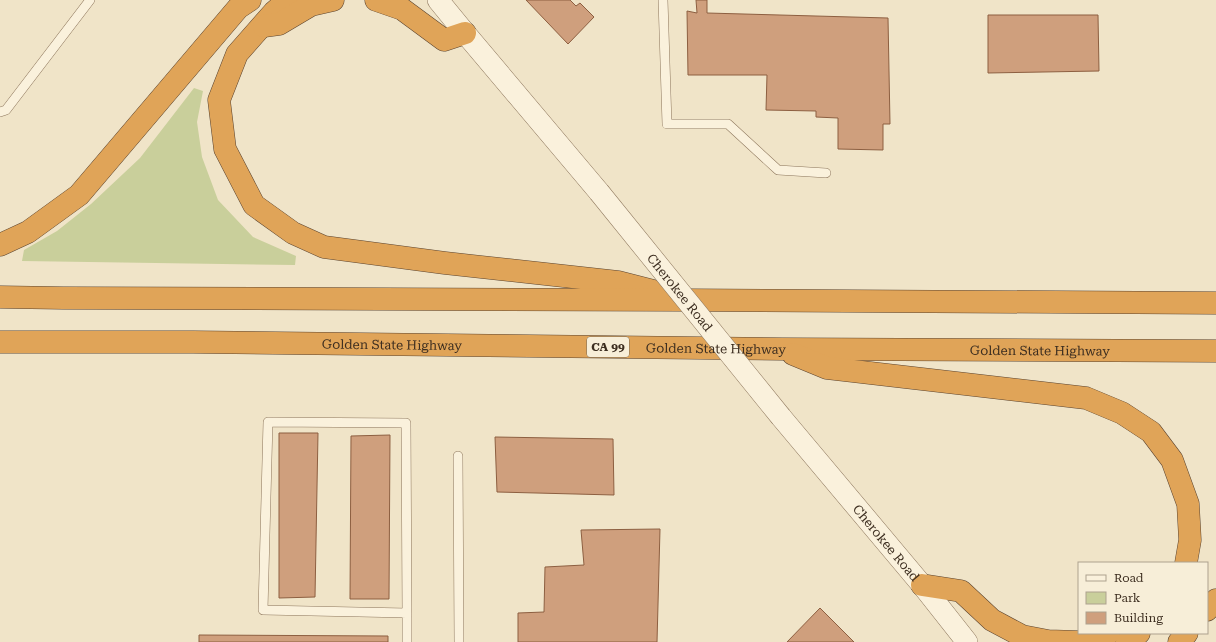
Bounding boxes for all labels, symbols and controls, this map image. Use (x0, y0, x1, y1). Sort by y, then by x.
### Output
street label: Cherokee Road (644, 250, 716, 335)
street label: Golden State Highway (322, 336, 462, 353)
road number: CA 99 (587, 337, 629, 357)
street label: Golden State Highway (646, 340, 786, 357)
street label: Golden State Highway (970, 342, 1110, 358)
street label: Cherokee Road (850, 501, 923, 585)
legend (1078, 562, 1208, 634)
text: Road (1114, 571, 1144, 585)
text: Park (1114, 591, 1141, 605)
text: Building (1114, 611, 1163, 625)

